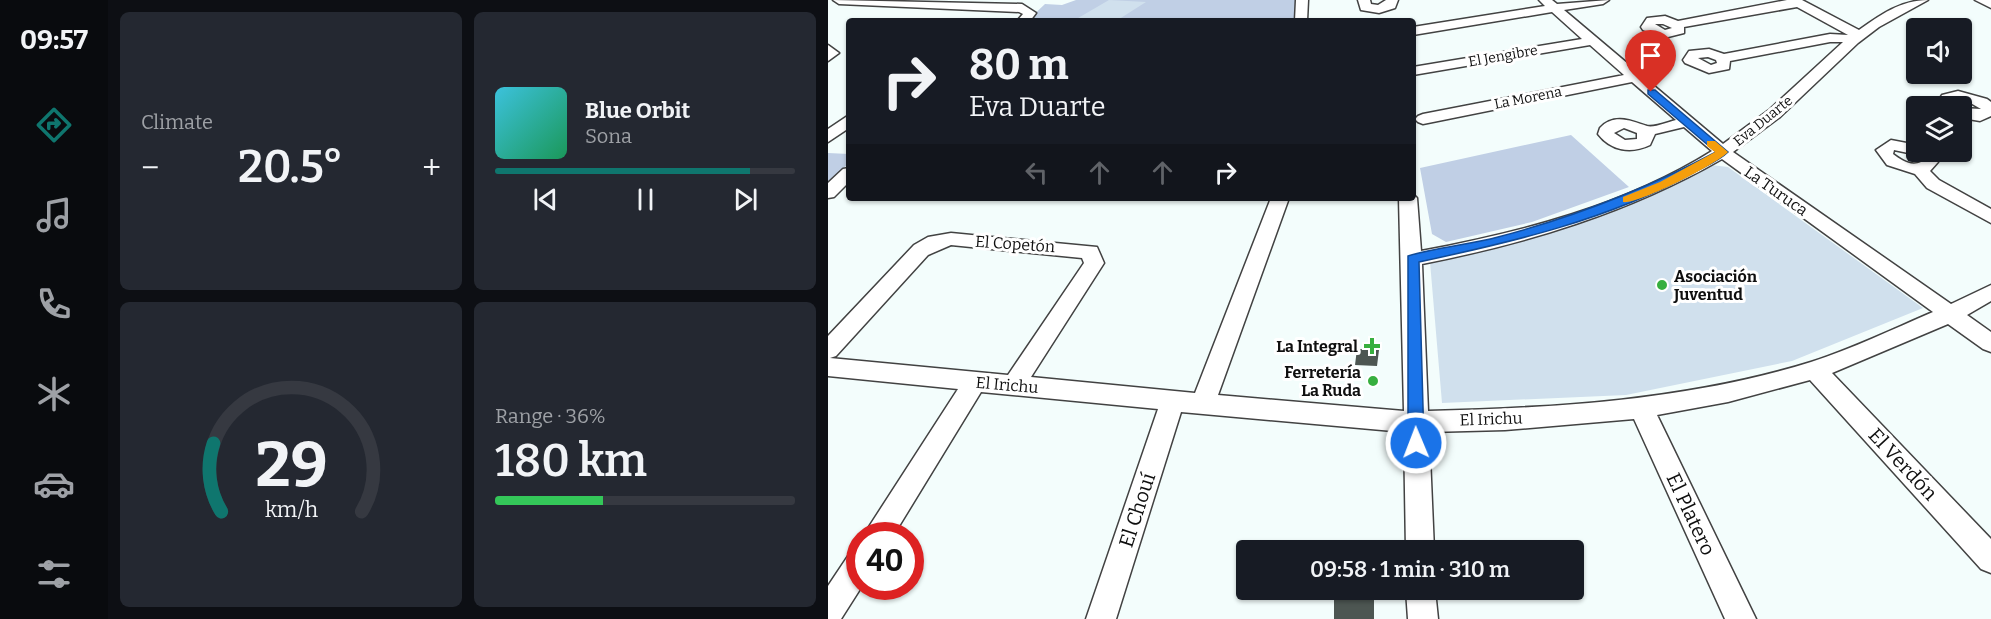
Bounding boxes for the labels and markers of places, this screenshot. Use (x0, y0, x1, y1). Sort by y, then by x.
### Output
pin (1625, 30, 1676, 92)
place label: Asociación Juventud (1673, 267, 1758, 304)
marker: Asociación Juventud (1655, 278, 1669, 292)
place label: La Integral (1276, 337, 1358, 356)
marker: La Integral (1363, 337, 1381, 355)
place label: Ferretería La Ruda (1284, 363, 1361, 400)
marker: Ferretería La Ruda (1366, 374, 1380, 388)

